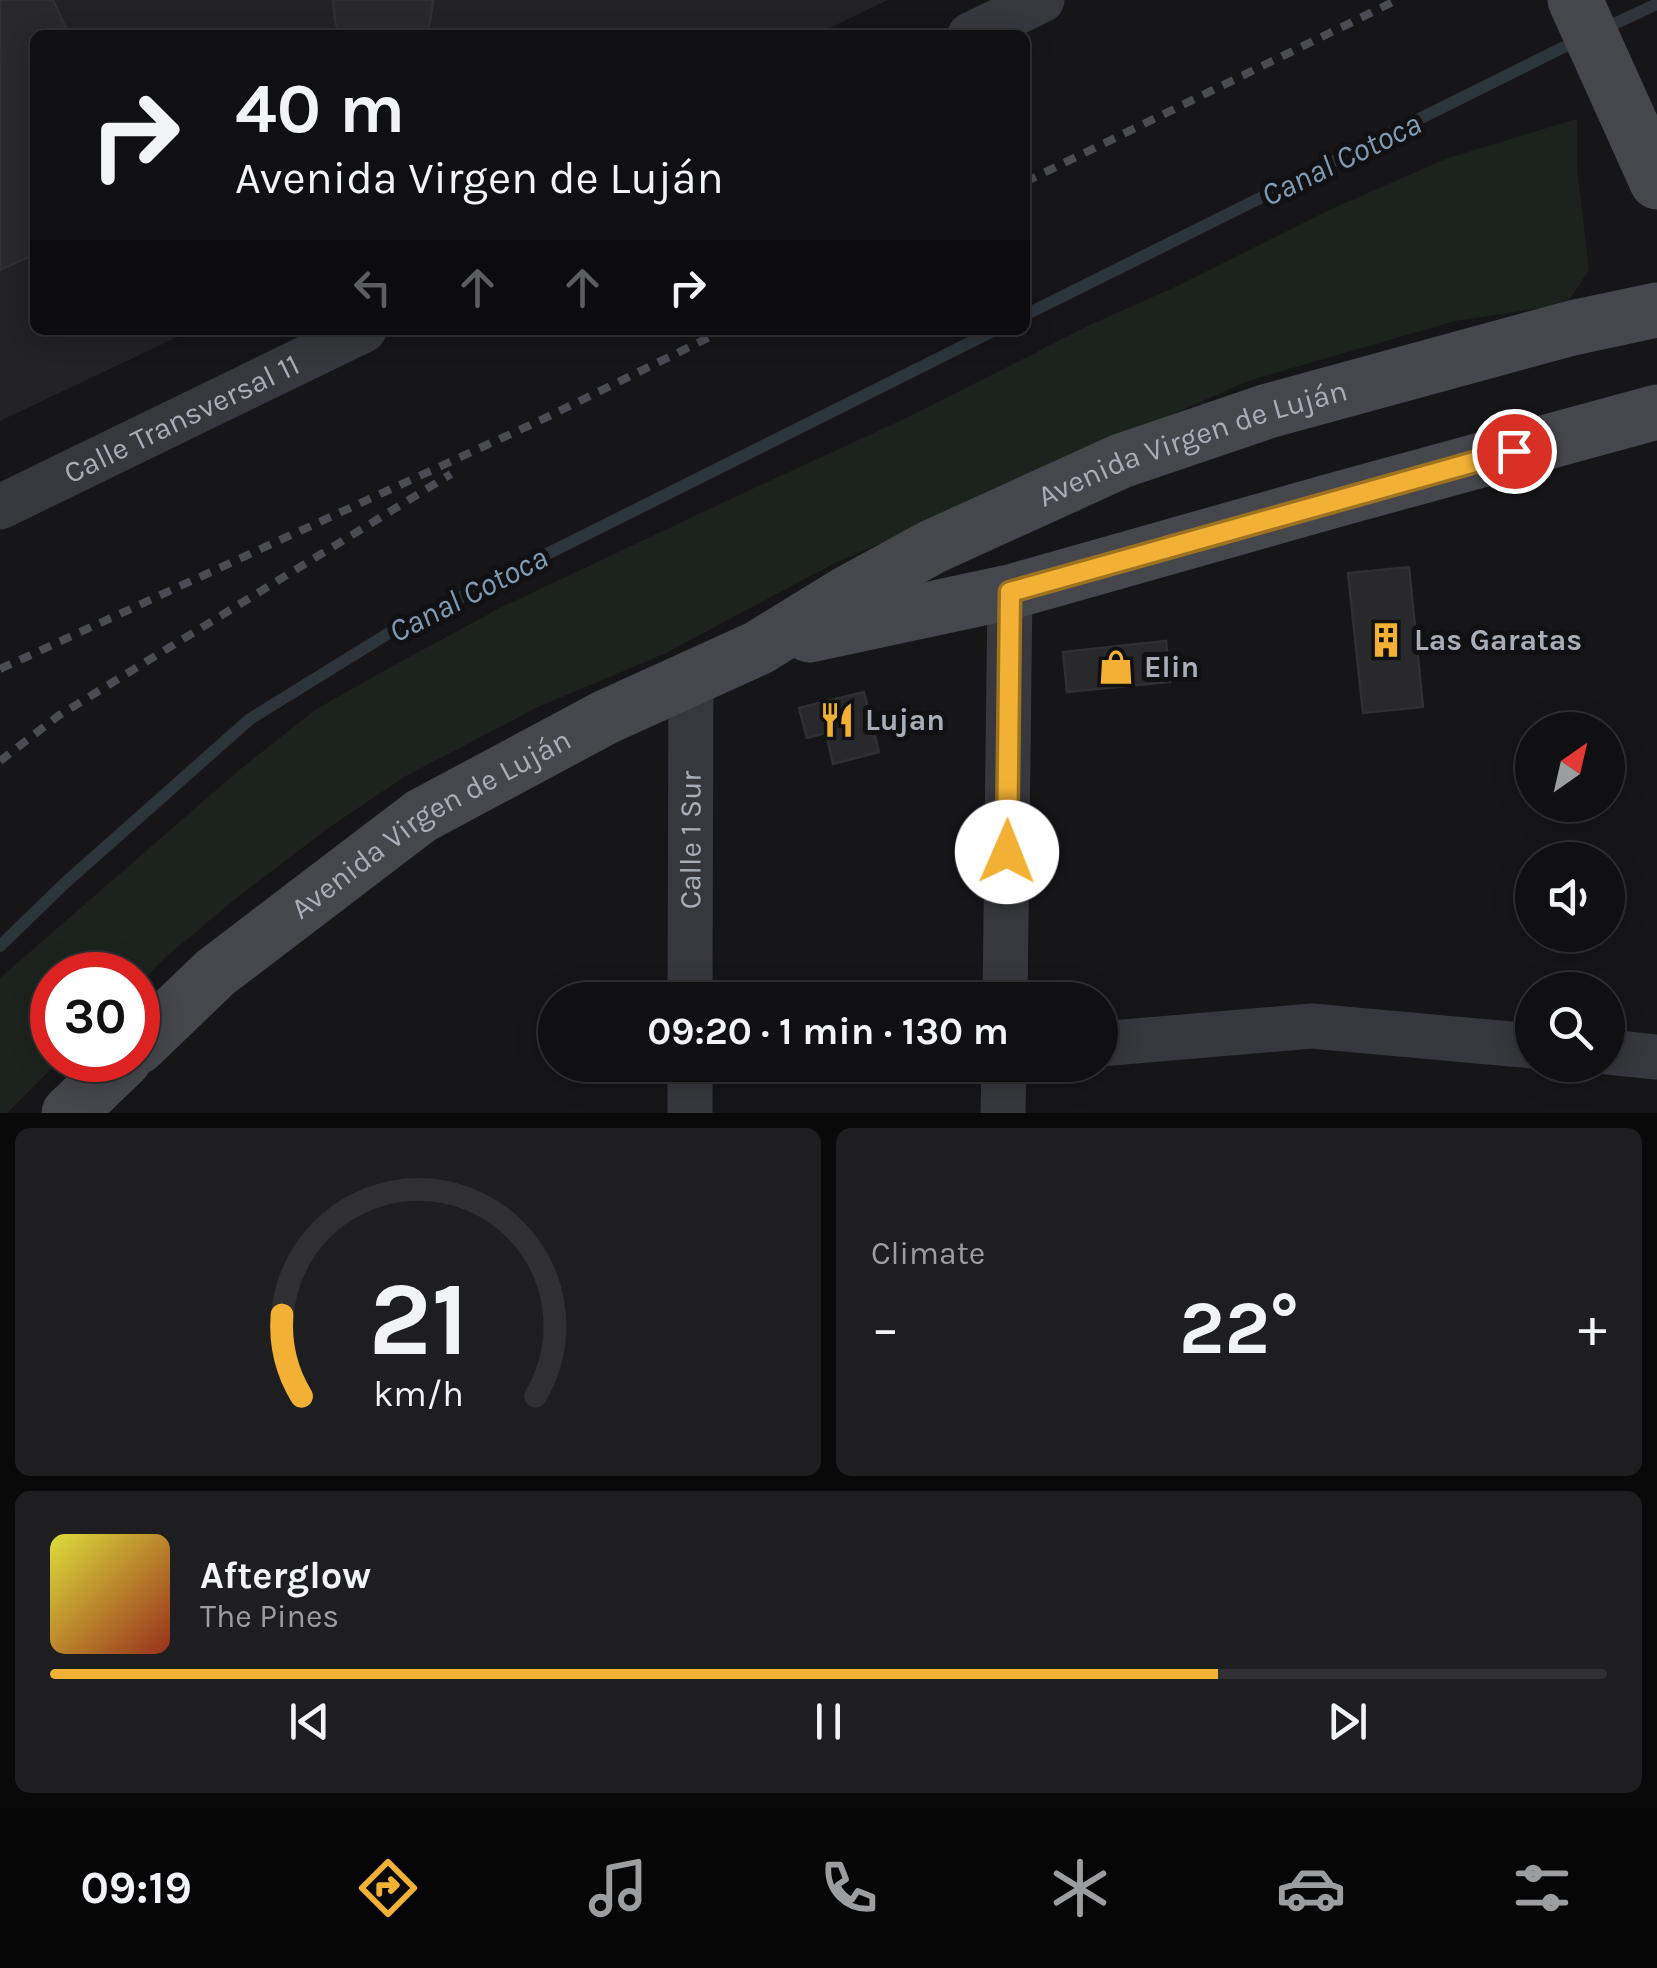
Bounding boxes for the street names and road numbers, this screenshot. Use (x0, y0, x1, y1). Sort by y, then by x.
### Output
street label: Calle Transversal 11 (58, 346, 305, 491)
street label: Avenida Virgen de Luján (1032, 372, 1351, 514)
street label: Avenida Virgen de Luján (284, 721, 577, 927)
street label: Calle 1 Sur (672, 771, 709, 909)

